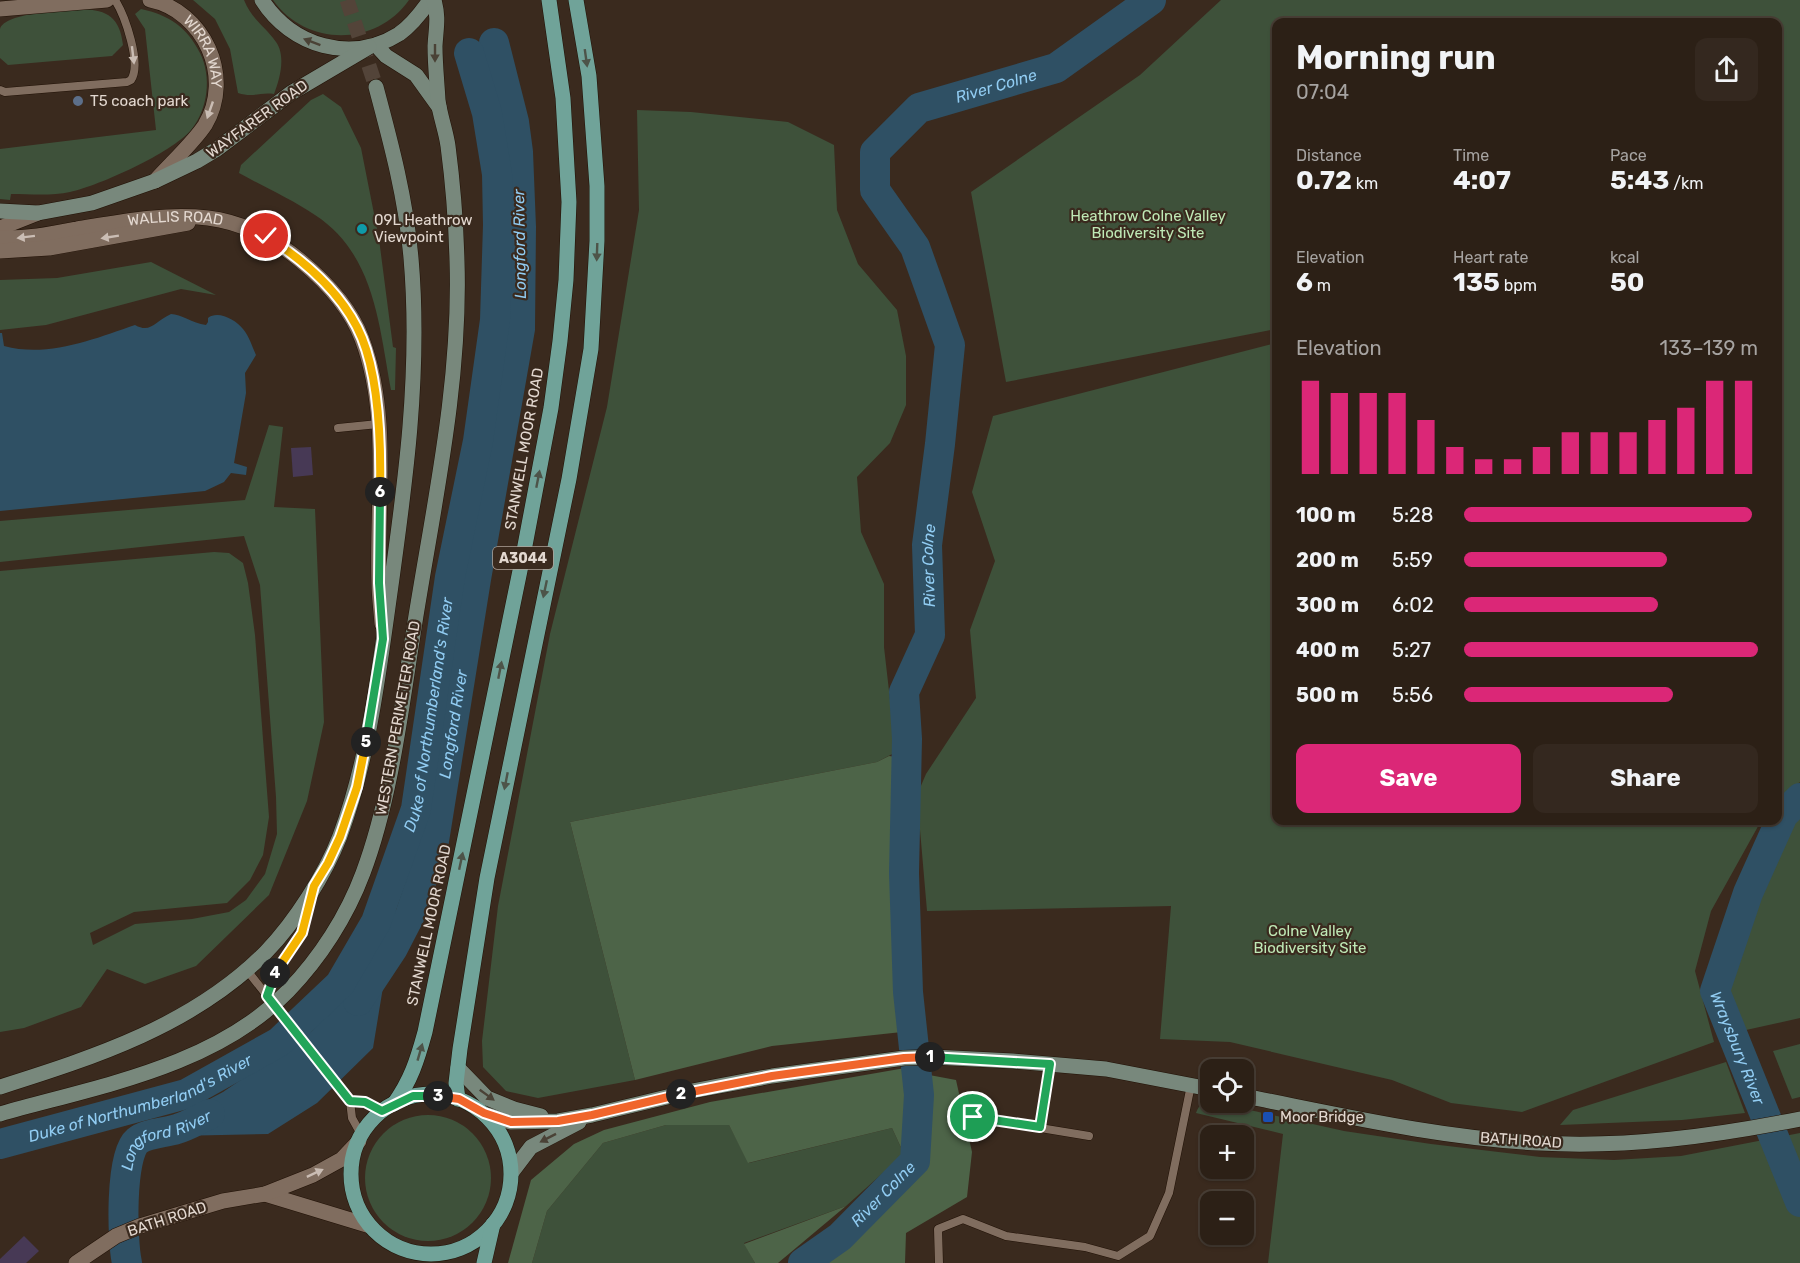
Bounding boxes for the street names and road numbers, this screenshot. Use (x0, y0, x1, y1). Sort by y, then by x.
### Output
street label: WIRRA WAY (180, 11, 225, 88)
street label: WAYFARER ROAD (203, 76, 311, 162)
street label: WALLIS ROAD (127, 208, 225, 230)
street label: STANWELL MOOR ROAD (501, 366, 547, 532)
road number: A3044 (493, 547, 553, 569)
street label: WESTERN PERIMETER ROAD (372, 619, 424, 817)
street label: STANWELL MOOR ROAD (403, 843, 455, 1007)
street label: BATH ROAD (1479, 1128, 1563, 1152)
street label: BATH ROAD (125, 1198, 209, 1240)

